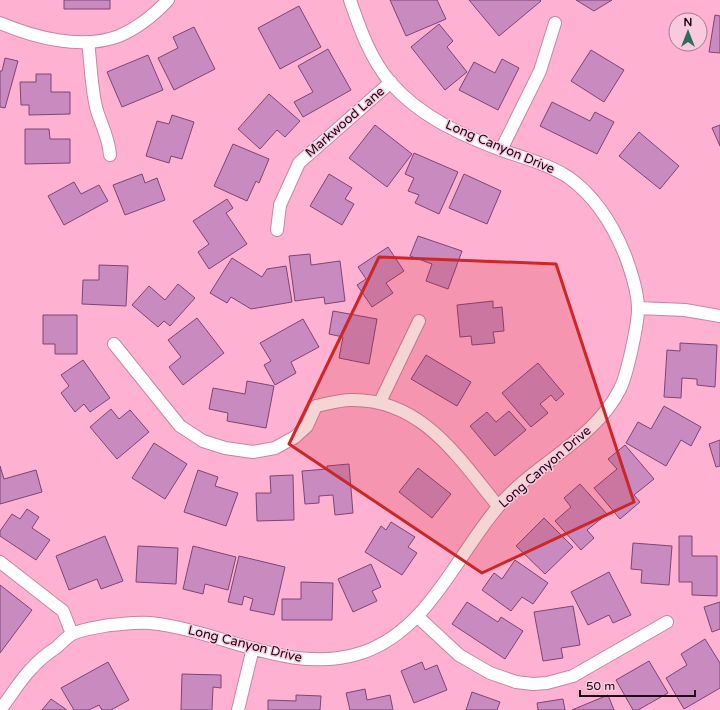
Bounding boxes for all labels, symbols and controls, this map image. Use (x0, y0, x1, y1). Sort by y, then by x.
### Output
north arrow (668, 12, 708, 52)
text: N (684, 16, 692, 29)
street label: Markwood Lane (302, 83, 388, 161)
street label: Long Canyon Drive (443, 117, 557, 177)
street label: Long Canyon Drive (496, 423, 594, 511)
street label: Long Canyon Drive (186, 622, 304, 666)
scale bar (580, 672, 695, 698)
text: 50 m (586, 679, 615, 693)

